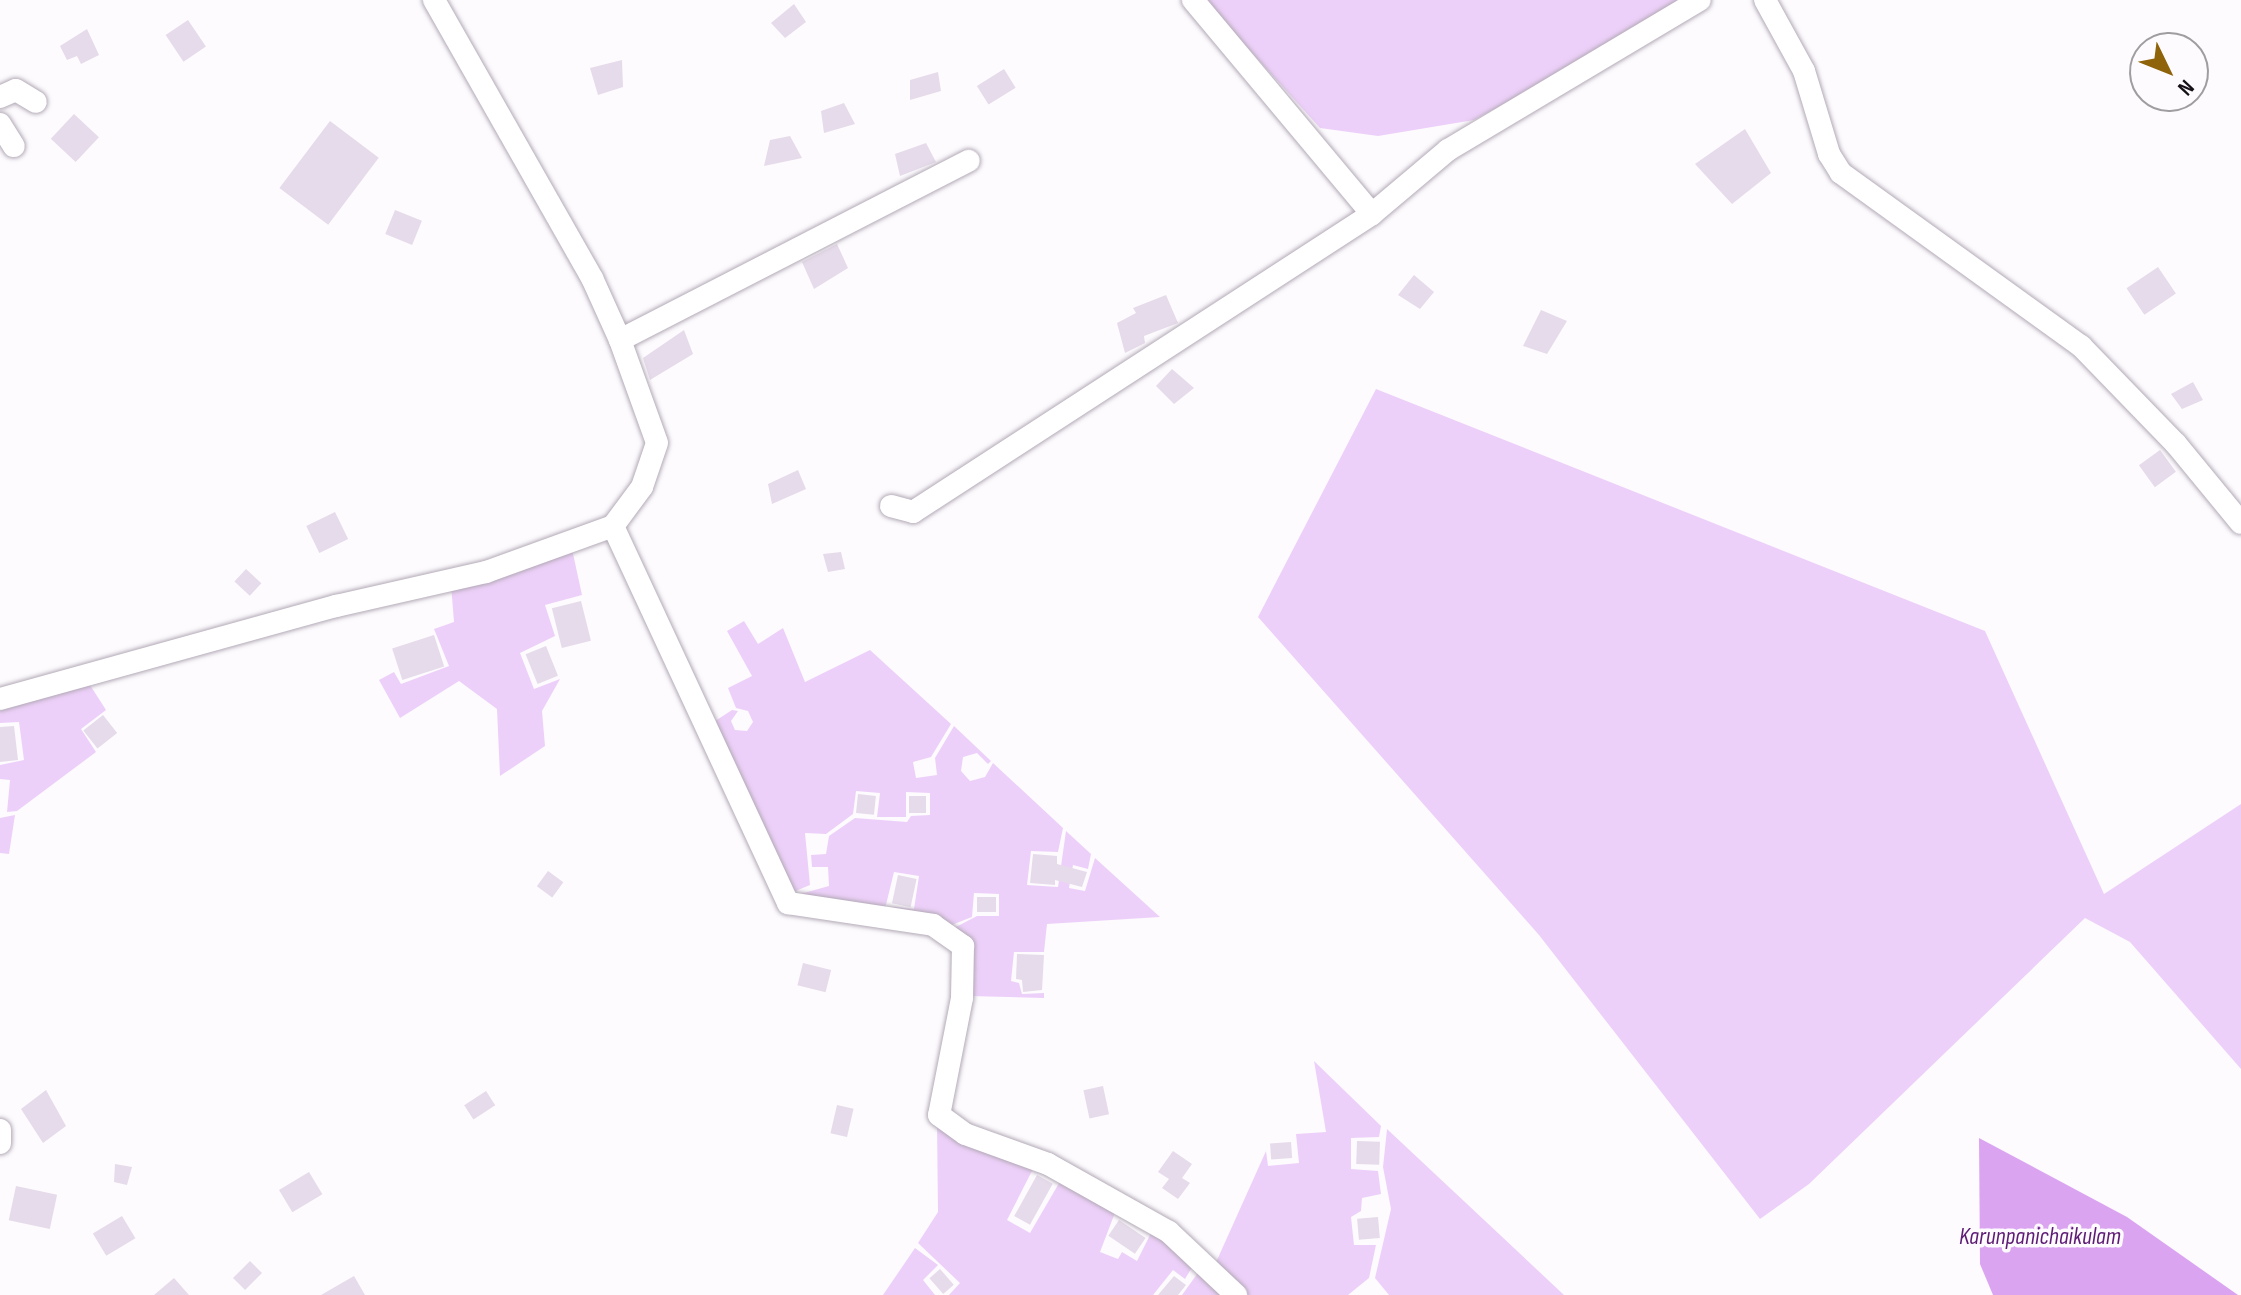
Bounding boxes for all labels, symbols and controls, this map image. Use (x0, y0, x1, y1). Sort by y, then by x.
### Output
north arrow (2129, 32, 2209, 112)
text: N (2172, 74, 2199, 101)
water label: Karunpanichaikulam (1959, 1223, 2121, 1251)

